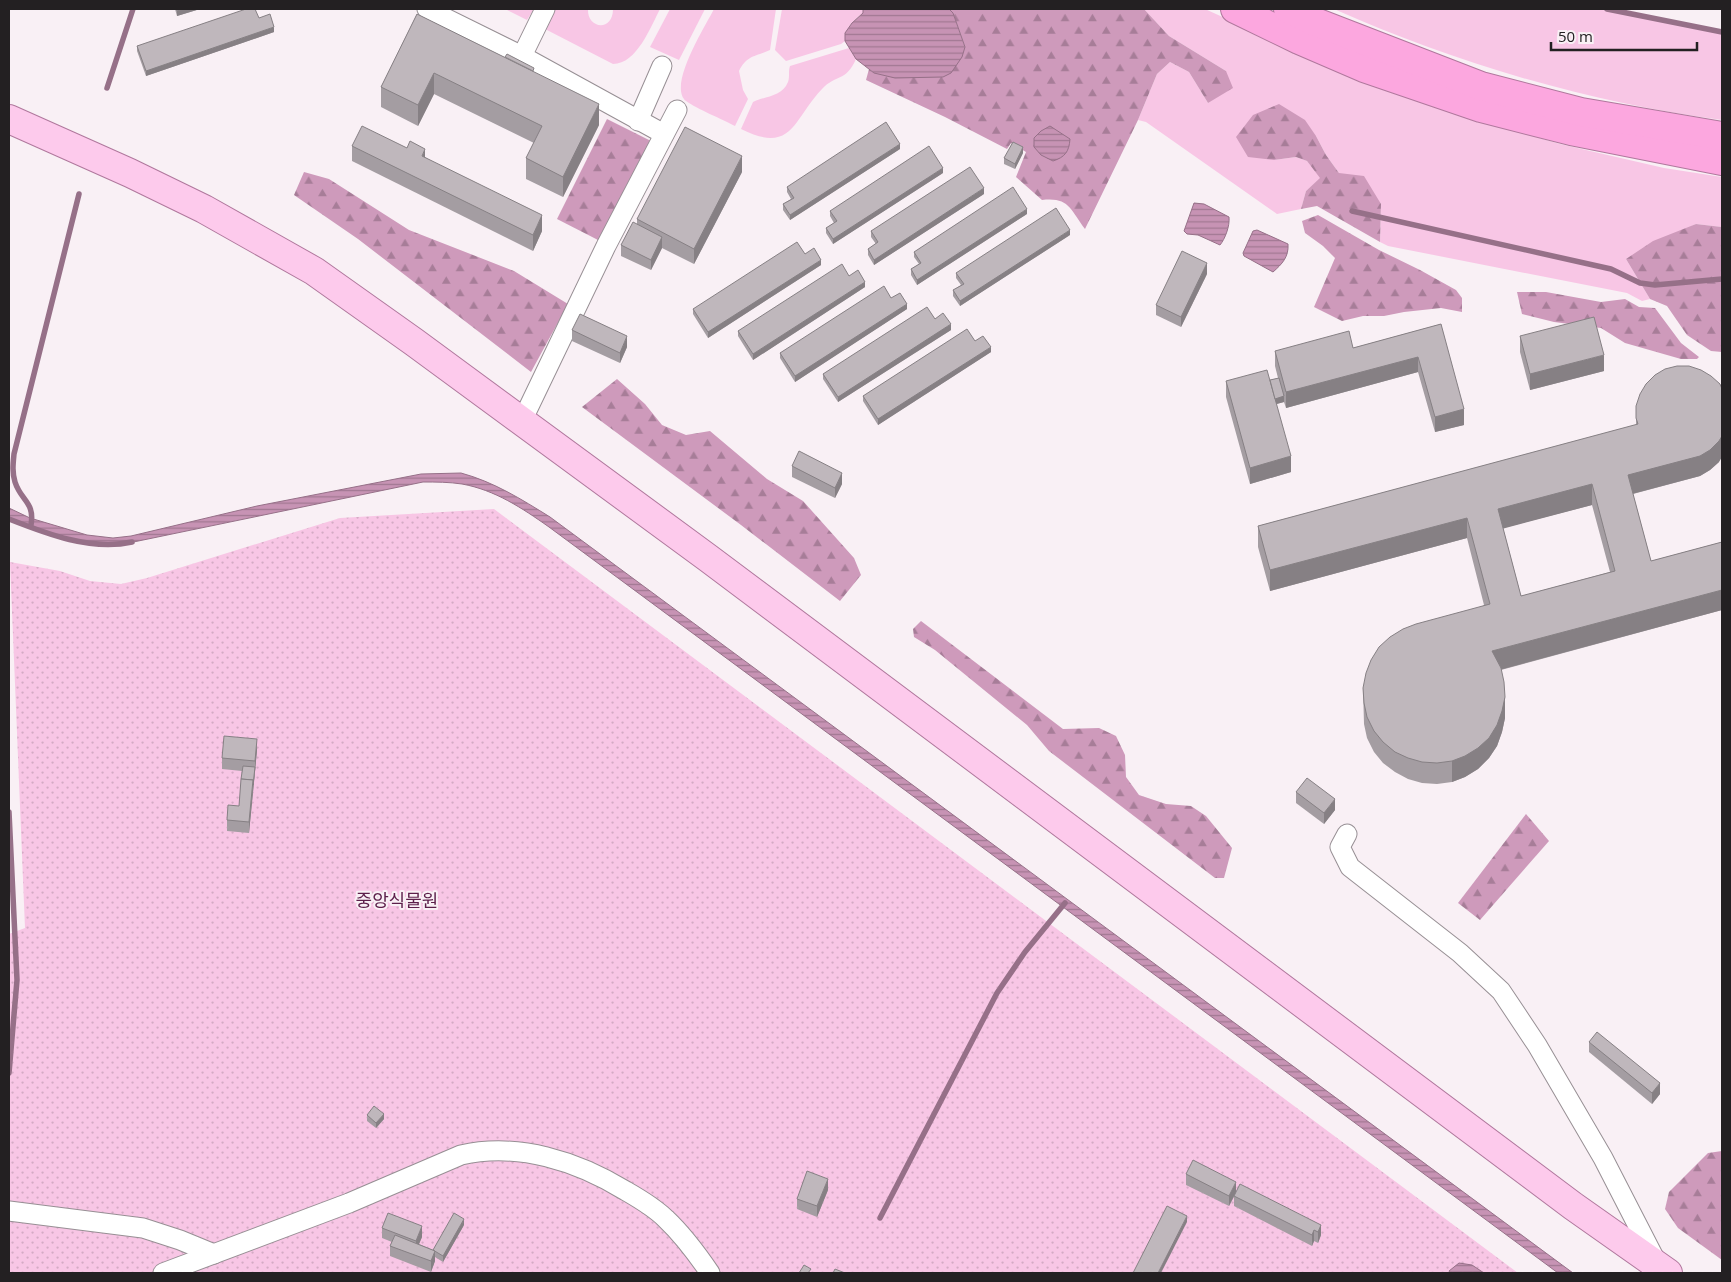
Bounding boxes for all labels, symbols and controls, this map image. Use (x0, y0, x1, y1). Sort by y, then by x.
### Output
scale bar (1551, 20, 1697, 52)
text: 50 m (1558, 26, 1593, 46)
park label: 중앙식물원 (356, 888, 438, 912)

